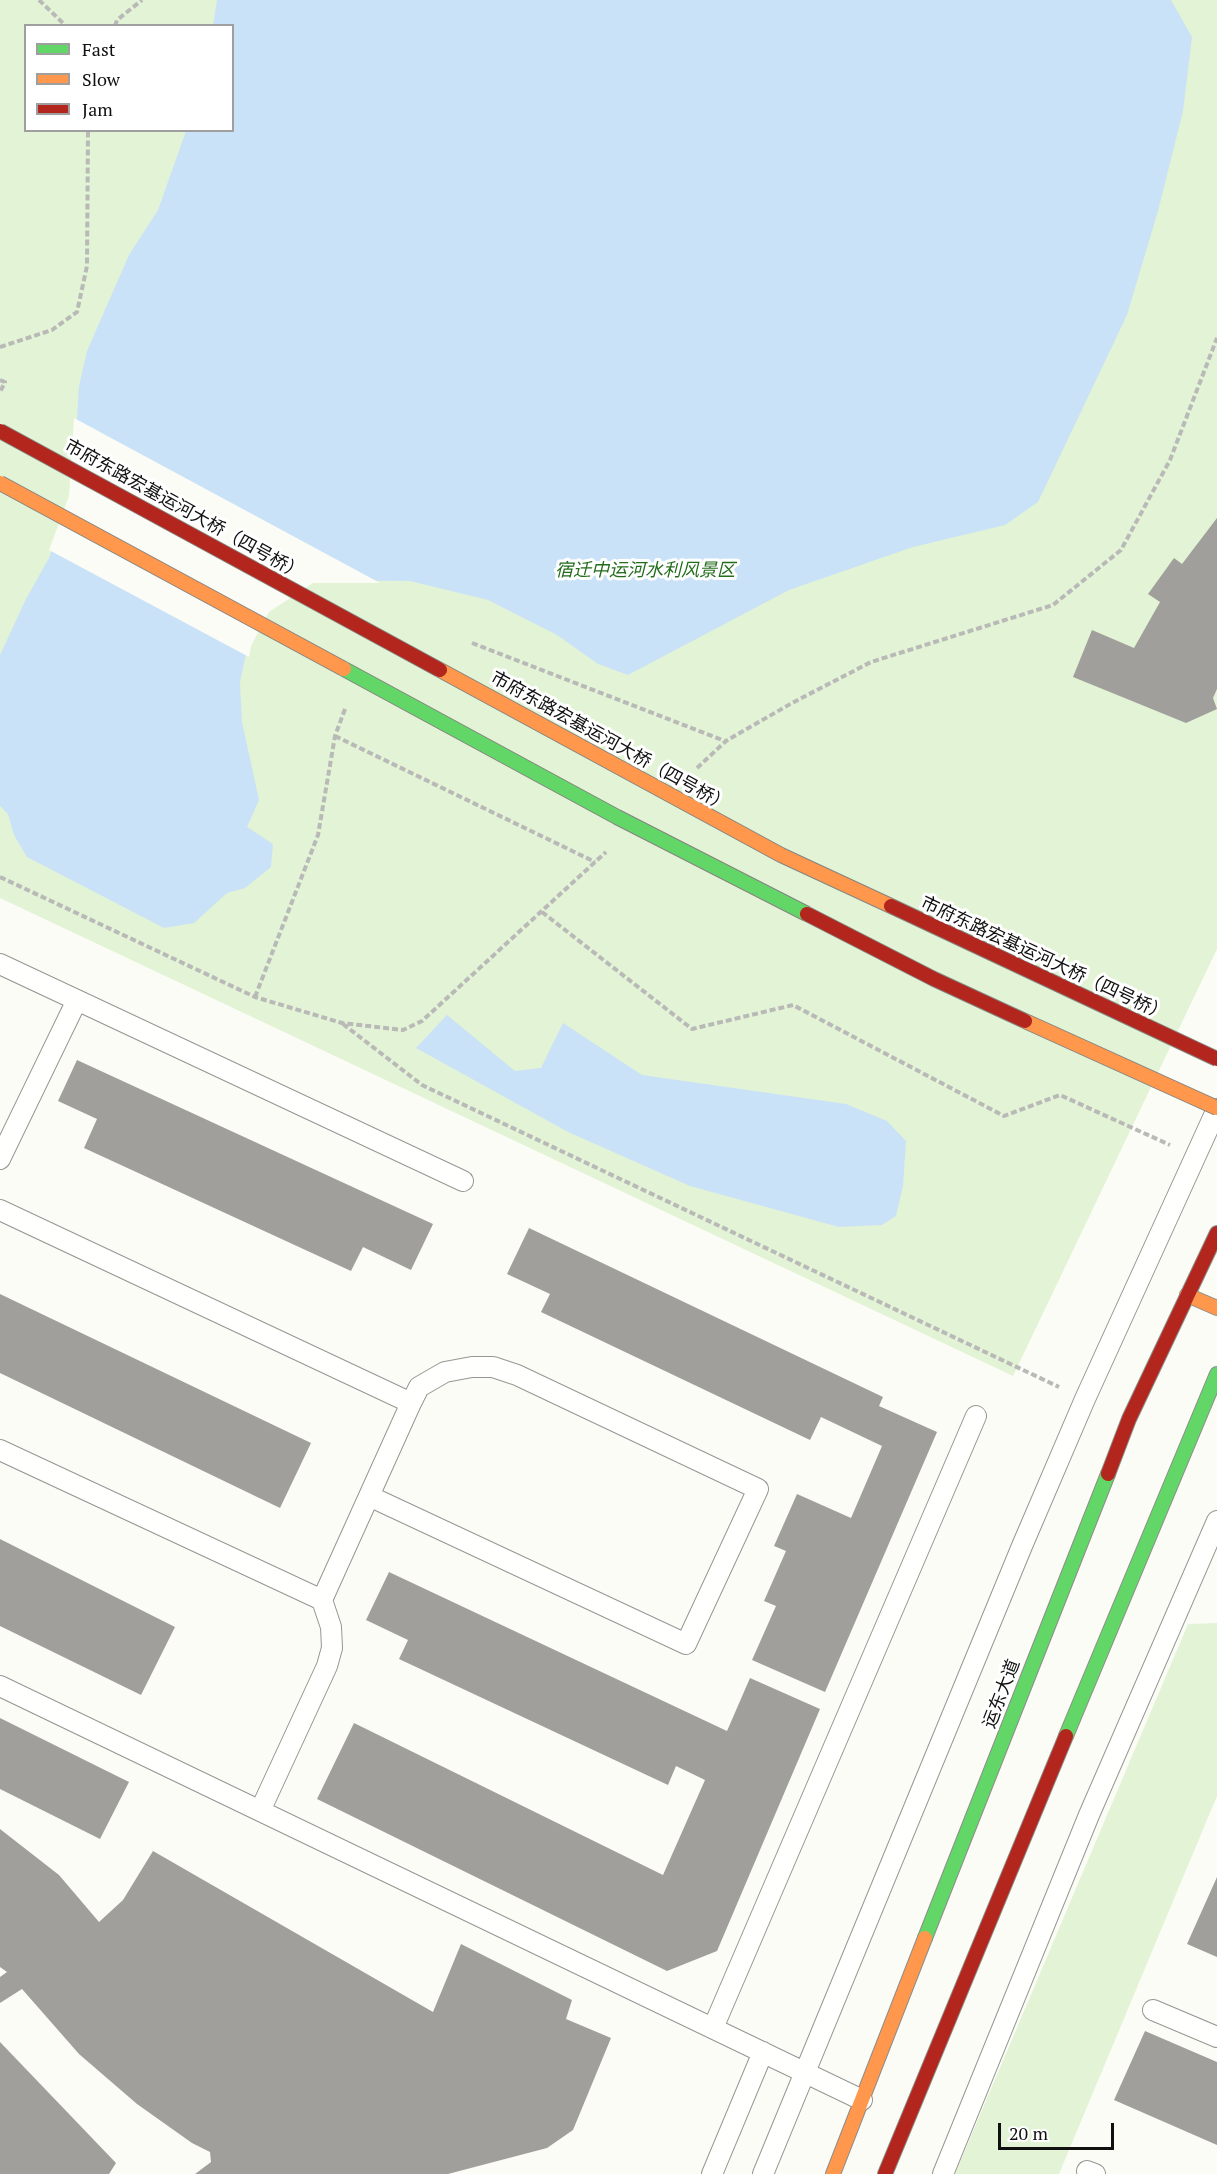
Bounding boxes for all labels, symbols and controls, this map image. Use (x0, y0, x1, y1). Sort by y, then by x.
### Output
legend (24, 24, 234, 132)
text: Fast (82, 37, 115, 61)
text: Slow (82, 67, 120, 91)
text: Jam (82, 97, 113, 121)
street label: 市府东路宏基运河大桥（四号桥） (61, 435, 307, 585)
park label: 宿迁中运河水利风景区 (555, 560, 735, 582)
street label: 市府东路宏基运河大桥（四号桥） (487, 667, 733, 817)
street label: 市府东路宏基运河大桥（四号桥） (917, 892, 1171, 1026)
street label: 运东大道 (979, 1657, 1025, 1731)
scale bar (1001, 2111, 1116, 2149)
text: 20 m (1009, 2121, 1048, 2145)

